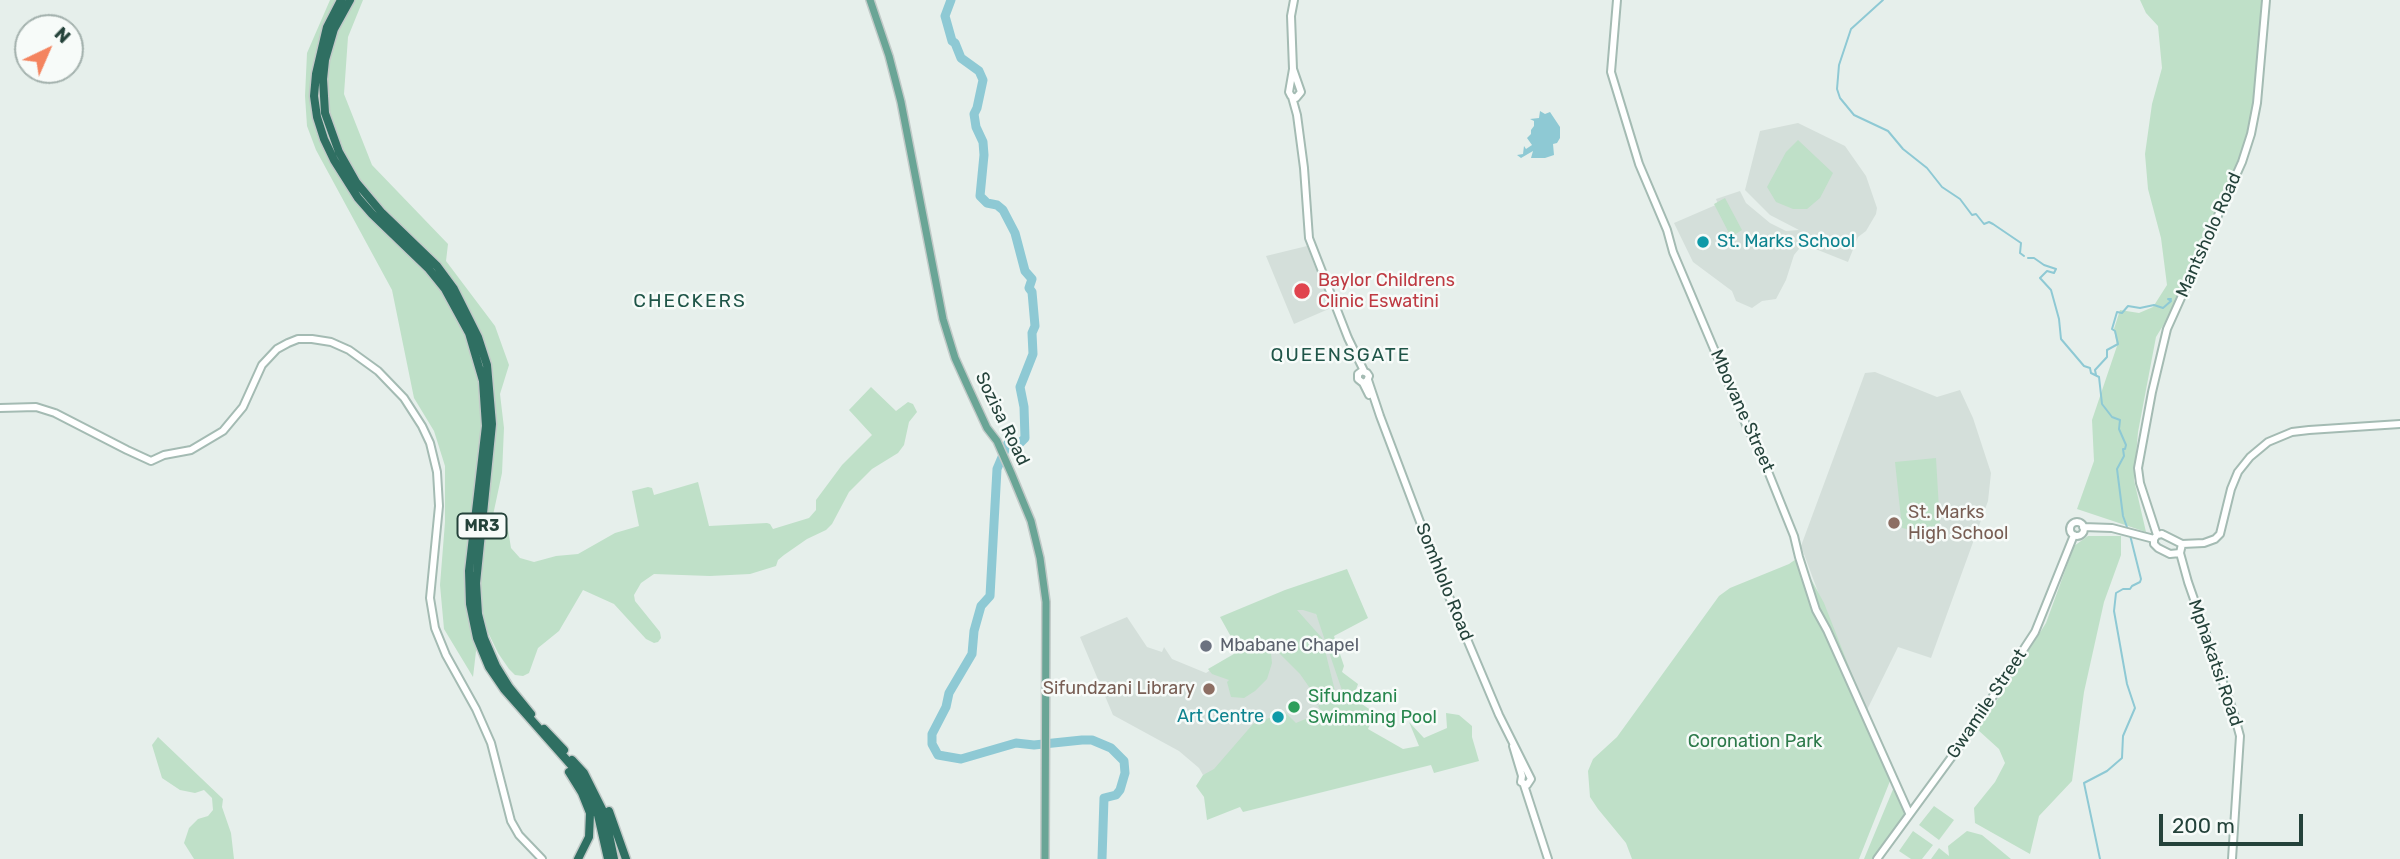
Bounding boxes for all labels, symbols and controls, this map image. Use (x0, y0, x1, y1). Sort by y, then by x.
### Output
north arrow (14, 14, 84, 84)
text: N (50, 22, 75, 48)
street label: Mantsholo Road (2172, 169, 2246, 301)
place label: St. Marks School (1717, 231, 1855, 253)
marker: St. Marks School (1695, 234, 1711, 250)
place label: Baylor Childrens Clinic Eswatini (1318, 270, 1455, 312)
marker: Baylor Childrens Clinic Eswatini (1292, 281, 1312, 301)
district label: CHECKERS (634, 291, 746, 313)
district label: QUEENSGATE (1272, 345, 1410, 367)
street label: Mbovane Street (1705, 346, 1779, 476)
street label: Sozisa Road (970, 369, 1034, 469)
place label: St. Marks High School (1908, 502, 2008, 544)
road number: MR3 (458, 513, 506, 538)
marker: St. Marks High School (1886, 515, 1902, 531)
street label: Somhlolo Road (1411, 520, 1477, 644)
street label: Mphakatsi Road (2183, 597, 2247, 729)
place label: Mbabane Chapel (1220, 635, 1359, 657)
marker: Mbabane Chapel (1198, 638, 1214, 654)
street label: Gwamile Street (1942, 645, 2032, 763)
place label: Sifundzani Library (1043, 678, 1195, 700)
marker: Sifundzani Library (1201, 681, 1217, 697)
place label: Sifundzani Swimming Pool (1308, 686, 1437, 728)
marker: Sifundzani Swimming Pool (1286, 699, 1302, 715)
place label: Art Centre (1177, 706, 1264, 728)
marker: Art Centre (1270, 709, 1286, 725)
park label: Coronation Park (1688, 731, 1822, 753)
scale bar (2162, 800, 2306, 844)
text: 200 m (2172, 813, 2235, 838)

